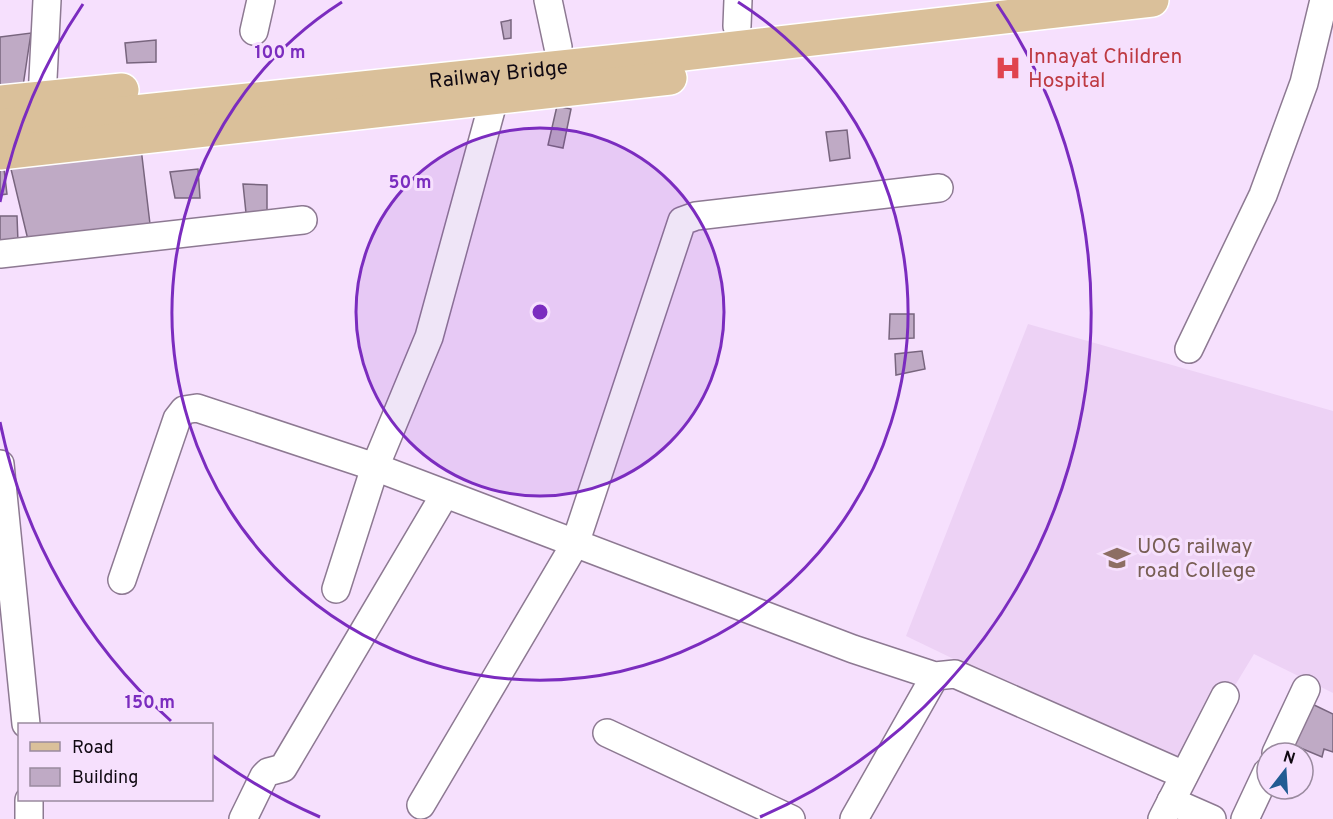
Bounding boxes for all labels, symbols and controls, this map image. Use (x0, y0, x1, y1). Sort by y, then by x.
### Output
text: 100 m (254, 42, 306, 65)
place label: Innayat Children Hospital (1028, 44, 1182, 95)
hospital icon: Innayat Children Hospital (993, 53, 1023, 83)
street label: Railway Bridge (428, 54, 569, 96)
text: 50 m (388, 172, 432, 195)
centre of rings (530, 302, 550, 322)
place label: UOG railway road College (1137, 534, 1256, 585)
school or university icon: UOG railway road College (1102, 543, 1132, 573)
text: 150 m (125, 692, 175, 715)
legend (18, 723, 213, 801)
text: Road (72, 737, 114, 760)
north arrow (1255, 741, 1315, 801)
text: N (1280, 747, 1297, 770)
text: Building (72, 767, 138, 790)

